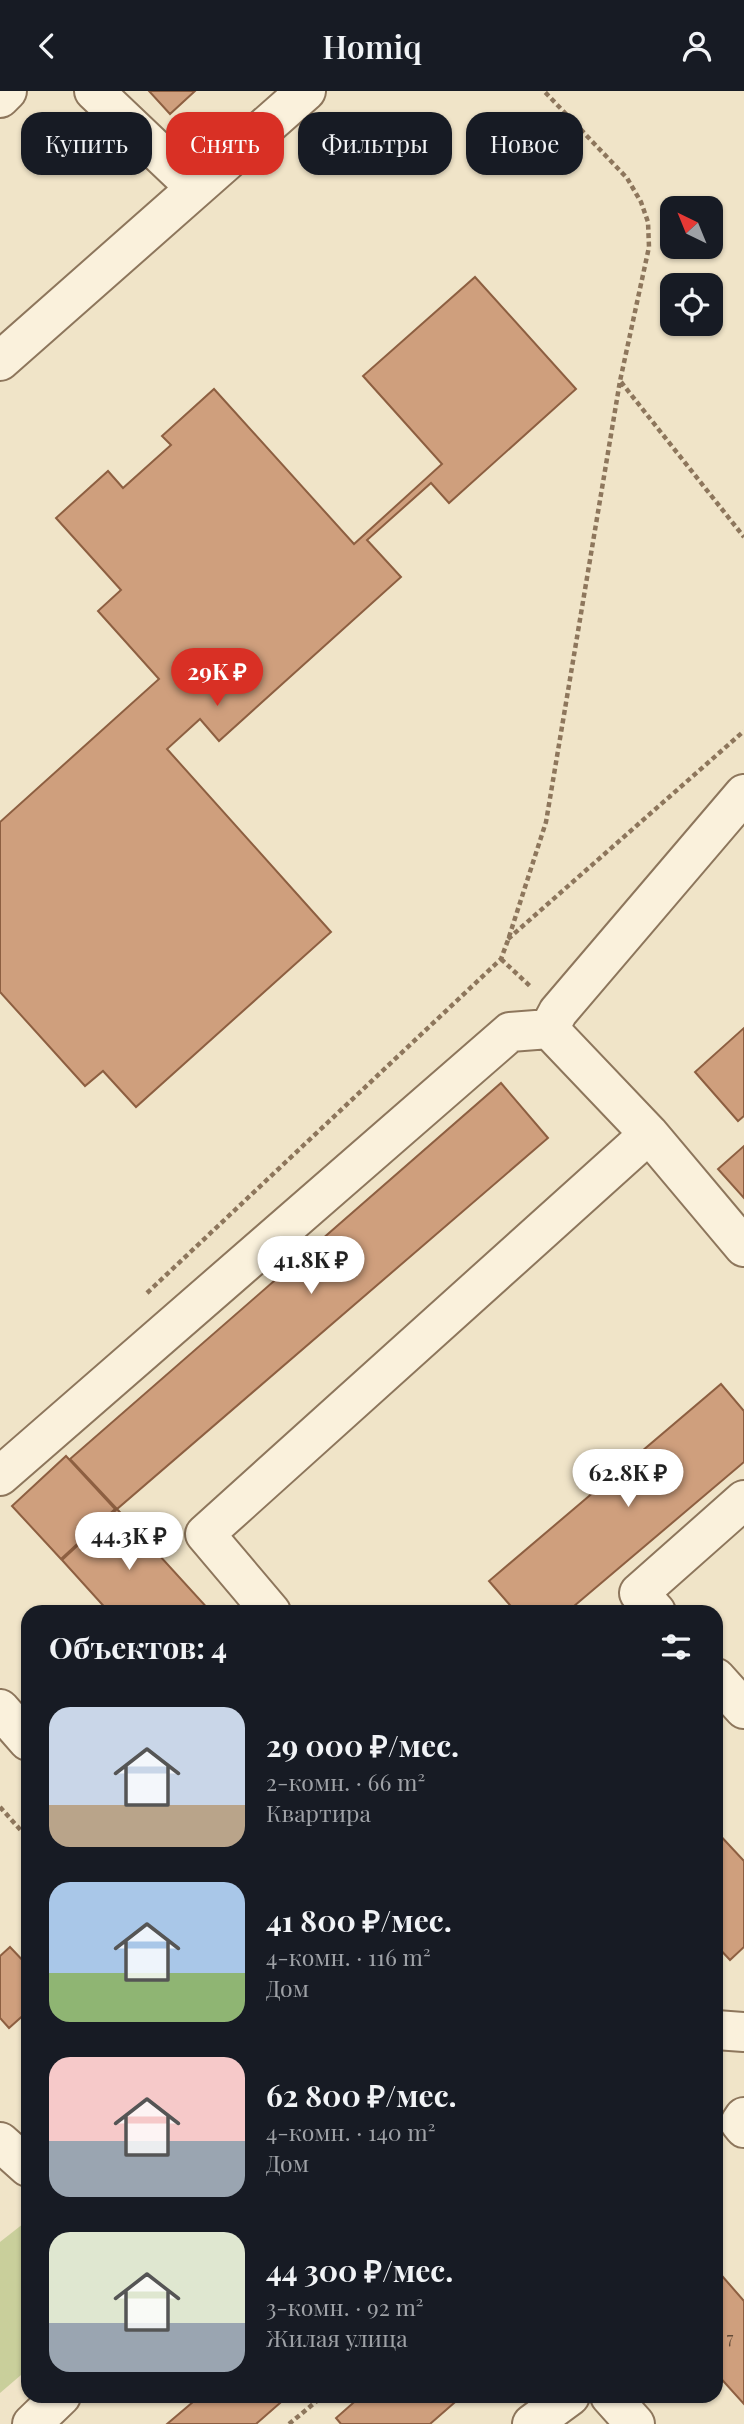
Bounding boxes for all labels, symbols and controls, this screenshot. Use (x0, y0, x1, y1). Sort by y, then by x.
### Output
text: Homiq (322, 24, 422, 67)
icon: back (28, 27, 66, 65)
icon: person (678, 27, 716, 65)
chip: Купить (21, 112, 152, 175)
chip: Снять (166, 112, 284, 175)
chip: Фильтры (298, 112, 452, 175)
chip: Новое (466, 112, 583, 175)
north arrow (660, 196, 723, 259)
map controls (660, 196, 723, 336)
button: locate (660, 273, 723, 336)
pin: 29K ₽ (168, 649, 266, 708)
text: 29K ₽ (187, 655, 247, 686)
pin: 41.8K ₽ (246, 1237, 376, 1296)
text: 41.8K ₽ (273, 1243, 349, 1274)
pin: 62.8K ₽ (563, 1449, 693, 1509)
text: 62.8K ₽ (589, 1456, 668, 1487)
pin: 44.3K ₽ (64, 1513, 194, 1572)
text: 44.3K ₽ (91, 1519, 167, 1550)
text: Объектов: 4 (49, 1627, 227, 1667)
icon: filters (657, 1628, 695, 1666)
text: 29 000 ₽/мес. (266, 1725, 459, 1765)
icon: home (105, 1735, 189, 1819)
text: 2-комн. · 66 m² (266, 1766, 425, 1797)
text: Квартира (266, 1797, 371, 1828)
text: 41 800 ₽/мес. (266, 1900, 452, 1940)
icon: home (105, 1910, 189, 1994)
text: 4-комн. · 116 m² (266, 1941, 431, 1972)
text: Дом (266, 1972, 309, 2003)
text: 62 800 ₽/мес. (266, 2075, 457, 2115)
icon: home (105, 2085, 189, 2169)
text: 4-комн. · 140 m² (266, 2116, 436, 2147)
text: Дом (266, 2147, 309, 2178)
text: 44 300 ₽/мес. (266, 2250, 453, 2290)
icon: home (105, 2260, 189, 2344)
text: 3-комн. · 92 m² (266, 2291, 424, 2322)
text: Жилая улица (266, 2322, 408, 2353)
house number: 7 (727, 2327, 734, 2348)

